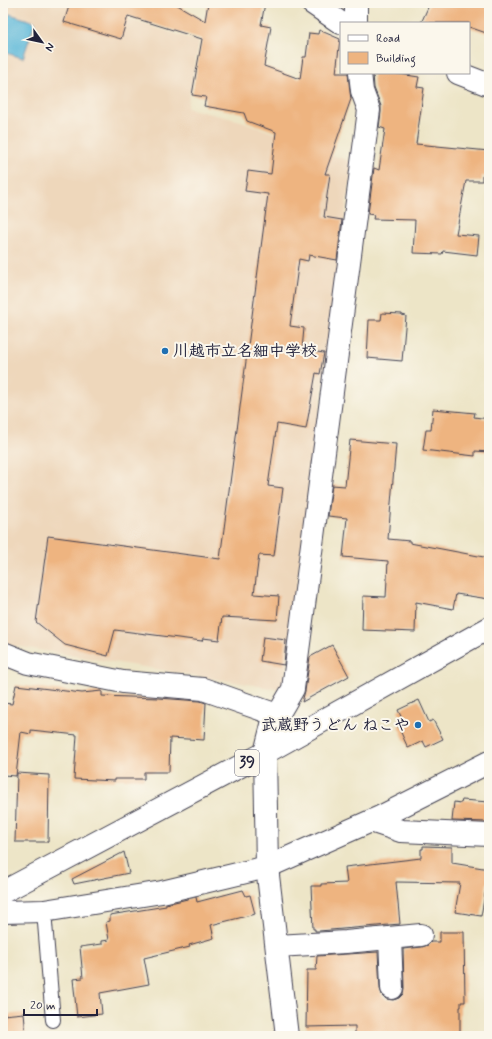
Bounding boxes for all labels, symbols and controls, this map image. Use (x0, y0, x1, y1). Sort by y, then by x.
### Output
north arrow (22, 22, 62, 62)
legend (340, 22, 470, 74)
text: Road (376, 31, 400, 47)
text: N (42, 40, 57, 54)
text: Building (376, 51, 416, 68)
place label: 川越市立名細中学校 (173, 341, 317, 362)
marker: 川越市立名細中学校 (160, 346, 170, 356)
place label: 武蔵野うどん ねこや (261, 715, 410, 736)
marker: 武蔵野うどん ねこや (413, 720, 423, 730)
road number: 39 (235, 750, 259, 776)
scale bar (24, 991, 97, 1017)
text: 20 m (30, 998, 56, 1014)

